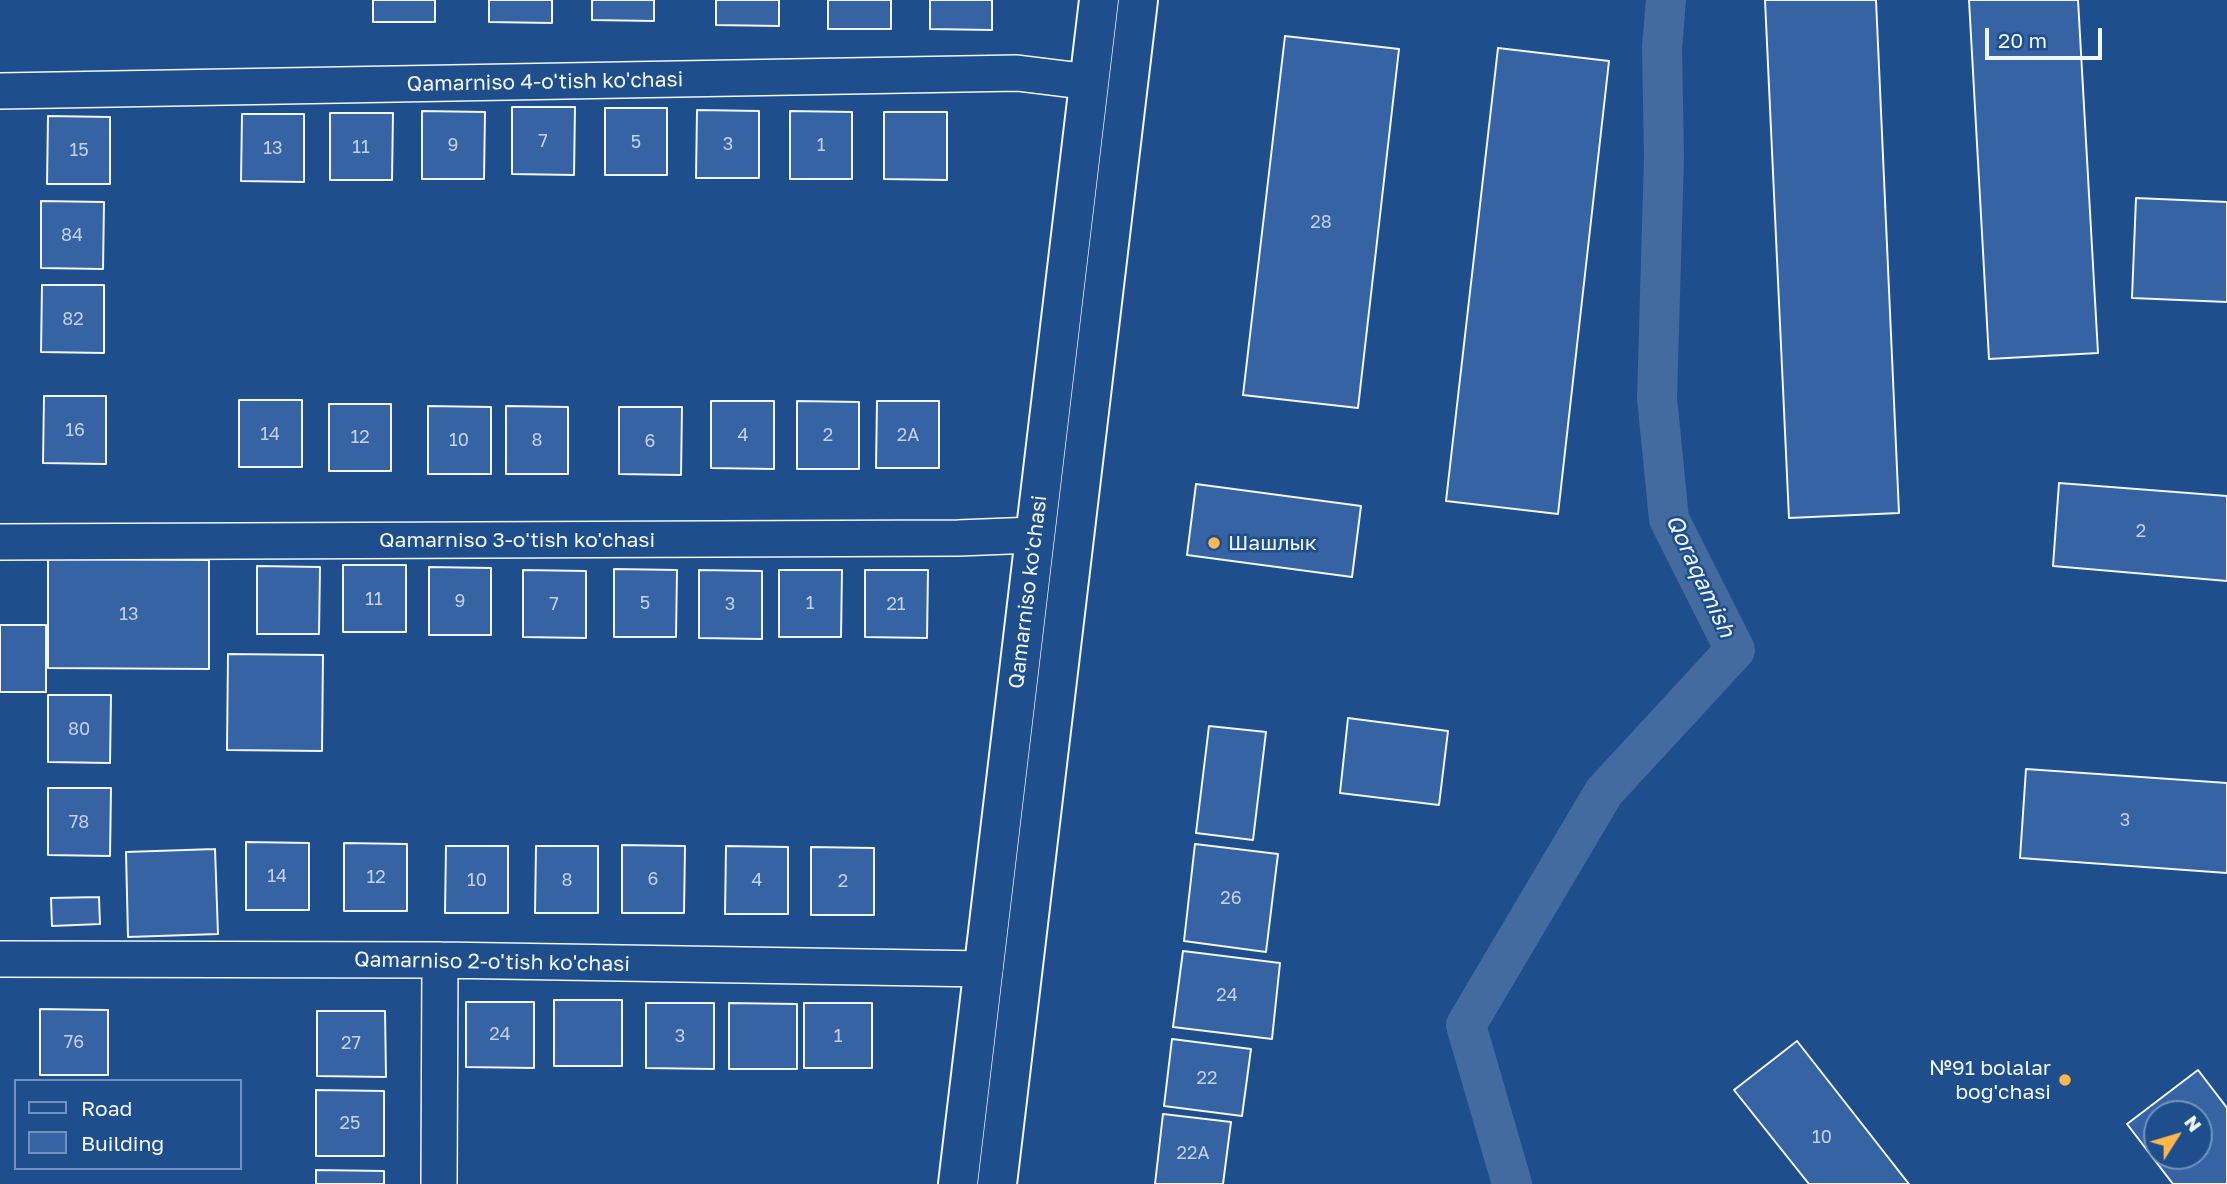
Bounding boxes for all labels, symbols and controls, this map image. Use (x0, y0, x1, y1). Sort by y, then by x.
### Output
scale bar (1989, 14, 2106, 58)
text: 20 m (1998, 27, 2047, 53)
street label: Qamarniso 4-o'tish ko'chasi (407, 67, 683, 97)
house number: 7 (538, 130, 548, 152)
house number: 5 (631, 131, 641, 153)
house number: 3 (723, 133, 733, 155)
house number: 9 (448, 134, 458, 156)
house number: 1 (817, 134, 825, 156)
house number: 11 (352, 136, 370, 158)
house number: 13 (263, 137, 283, 159)
house number: 15 (69, 139, 89, 161)
house number: 28 (1310, 211, 1332, 233)
house number: 84 (61, 224, 83, 246)
house number: 82 (62, 308, 84, 330)
house number: 16 (65, 419, 85, 441)
house number: 14 (260, 423, 280, 445)
house number: 4 (738, 424, 748, 446)
house number: 2 (823, 424, 833, 446)
house number: 2A (897, 424, 919, 446)
house number: 12 (350, 426, 370, 448)
house number: 10 (449, 429, 469, 451)
house number: 8 (532, 429, 542, 451)
house number: 6 (645, 430, 655, 452)
street label: Qamarniso ko'chasi (1004, 494, 1052, 690)
water label: Qoraqamish (1659, 510, 1741, 642)
house number: 2 (2136, 520, 2146, 542)
street label: Qamarniso 3-o'tish ko'chasi (379, 527, 655, 553)
place label: Шашлык (1228, 530, 1317, 556)
marker: Шашлык (1206, 535, 1222, 551)
house number: 11 (365, 588, 383, 610)
house number: 9 (455, 590, 465, 612)
house number: 5 (640, 592, 650, 614)
house number: 1 (806, 592, 814, 614)
house number: 7 (549, 593, 559, 615)
house number: 3 (725, 593, 735, 615)
house number: 21 (886, 593, 906, 615)
house number: 13 (119, 603, 139, 625)
house number: 80 (68, 718, 90, 740)
house number: 3 (2120, 809, 2130, 831)
house number: 78 (69, 811, 89, 833)
house number: 14 (267, 865, 287, 887)
house number: 12 (366, 866, 386, 888)
house number: 6 (648, 868, 658, 890)
house number: 10 (467, 869, 487, 891)
house number: 8 (562, 869, 572, 891)
house number: 4 (752, 869, 762, 891)
house number: 2 (838, 870, 848, 892)
house number: 26 (1220, 887, 1242, 909)
street label: Qamarniso 2-o'tish ko'chasi (354, 947, 630, 977)
house number: 24 (1216, 984, 1238, 1006)
house number: 24 (489, 1023, 511, 1045)
house number: 3 (675, 1025, 685, 1047)
house number: 1 (834, 1025, 842, 1047)
house number: 76 (64, 1031, 84, 1053)
house number: 27 (341, 1032, 361, 1054)
place label: №91 bolalar bog'chasi (1929, 1055, 2051, 1105)
house number: 22 (1197, 1067, 1217, 1089)
marker: №91 bolalar bog'chasi (2057, 1072, 2073, 1088)
legend (14, 1079, 242, 1170)
text: Road (81, 1095, 132, 1121)
north arrow (2143, 1100, 2213, 1170)
text: N (2180, 1111, 2207, 1136)
house number: 25 (340, 1112, 360, 1134)
house number: 10 (1812, 1126, 1832, 1148)
text: Building (81, 1130, 164, 1156)
house number: 22A (1177, 1142, 1209, 1164)

